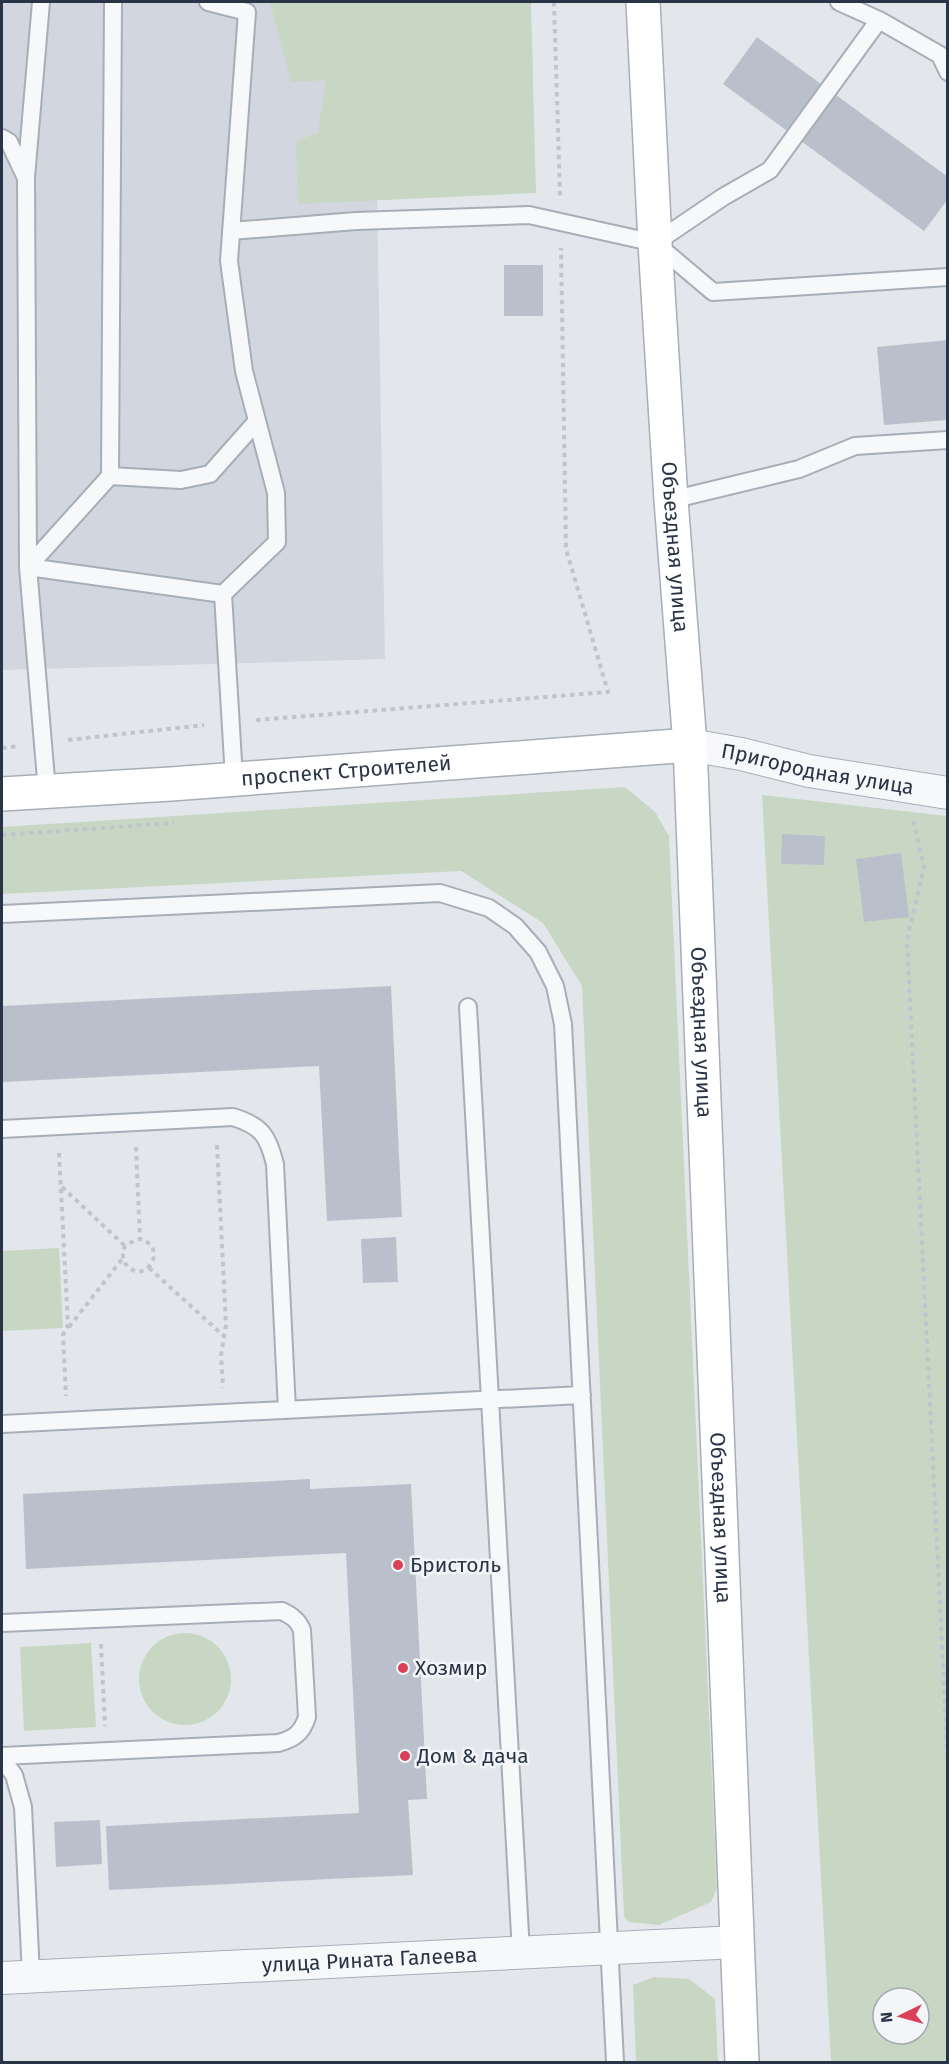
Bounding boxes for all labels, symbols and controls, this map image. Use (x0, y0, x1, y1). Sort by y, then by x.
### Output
street label: Объездная улица (656, 461, 694, 633)
street label: Пригородная улица (719, 738, 916, 800)
street label: проспект Строителей (240, 750, 452, 792)
street label: Объездная улица (685, 946, 718, 1118)
street label: Объездная улица (704, 1432, 737, 1604)
place label: Бристоль (410, 1552, 501, 1578)
marker: Бристоль (391, 1558, 405, 1572)
place label: Хозмир (415, 1655, 487, 1681)
marker: Хозмир (396, 1661, 410, 1675)
place label: Дом & дача (416, 1743, 529, 1769)
marker: Дом & дача (398, 1749, 412, 1763)
street label: улица Рината Галеева (261, 1942, 478, 1978)
north arrow (871, 1986, 931, 2046)
text: N (877, 2011, 896, 2023)

